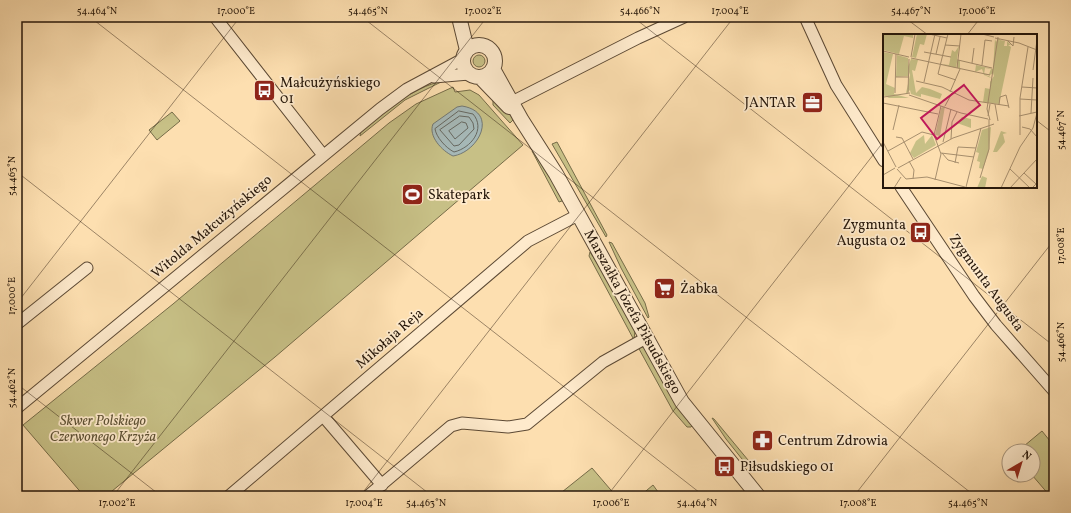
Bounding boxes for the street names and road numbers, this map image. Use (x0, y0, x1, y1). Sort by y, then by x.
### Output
street label: Witolda Małcużyńskiego (148, 171, 276, 283)
street label: Marszałka Józefa Piłsudskiego (579, 226, 685, 398)
street label: Zygmunta Augusta (944, 230, 1028, 336)
street label: Mikołaja Reja (352, 304, 428, 374)

